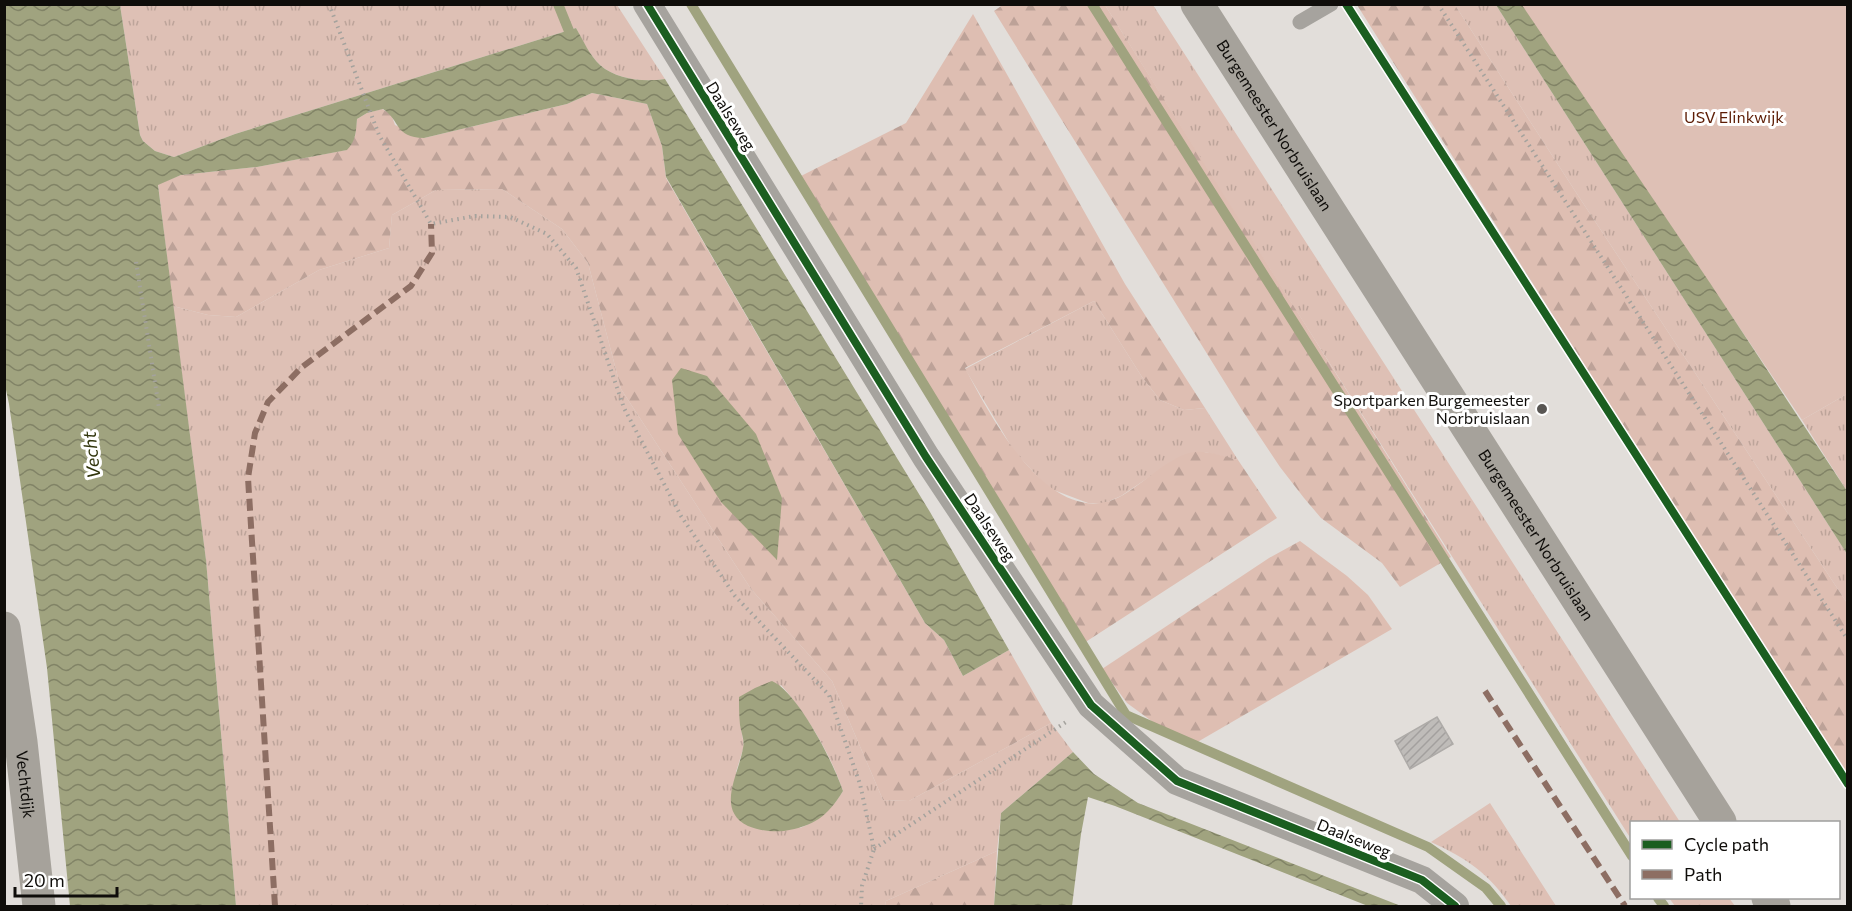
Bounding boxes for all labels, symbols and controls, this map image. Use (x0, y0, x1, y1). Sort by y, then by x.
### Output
street label: Burgemeester Norbruislaan (1213, 36, 1337, 214)
street label: Daalseweg (703, 78, 760, 154)
park label: USV Elinkwijk (1684, 107, 1784, 126)
place label: Sportparken Burgemeester Norbruislaan (1333, 390, 1531, 427)
marker: Sportparken Burgemeester Norbruislaan (1535, 402, 1549, 416)
water label: Vecht (78, 430, 104, 480)
street label: Burgemeester Norbruislaan (1475, 445, 1599, 624)
street label: Daalseweg (961, 489, 1020, 565)
street label: Vechtdijk (13, 750, 39, 820)
street label: Daalseweg (1315, 814, 1394, 861)
legend (1630, 821, 1840, 899)
text: Cycle path (1684, 833, 1769, 855)
scale bar (15, 860, 117, 898)
text: Path (1684, 863, 1722, 885)
text: 20 m (24, 869, 65, 891)

